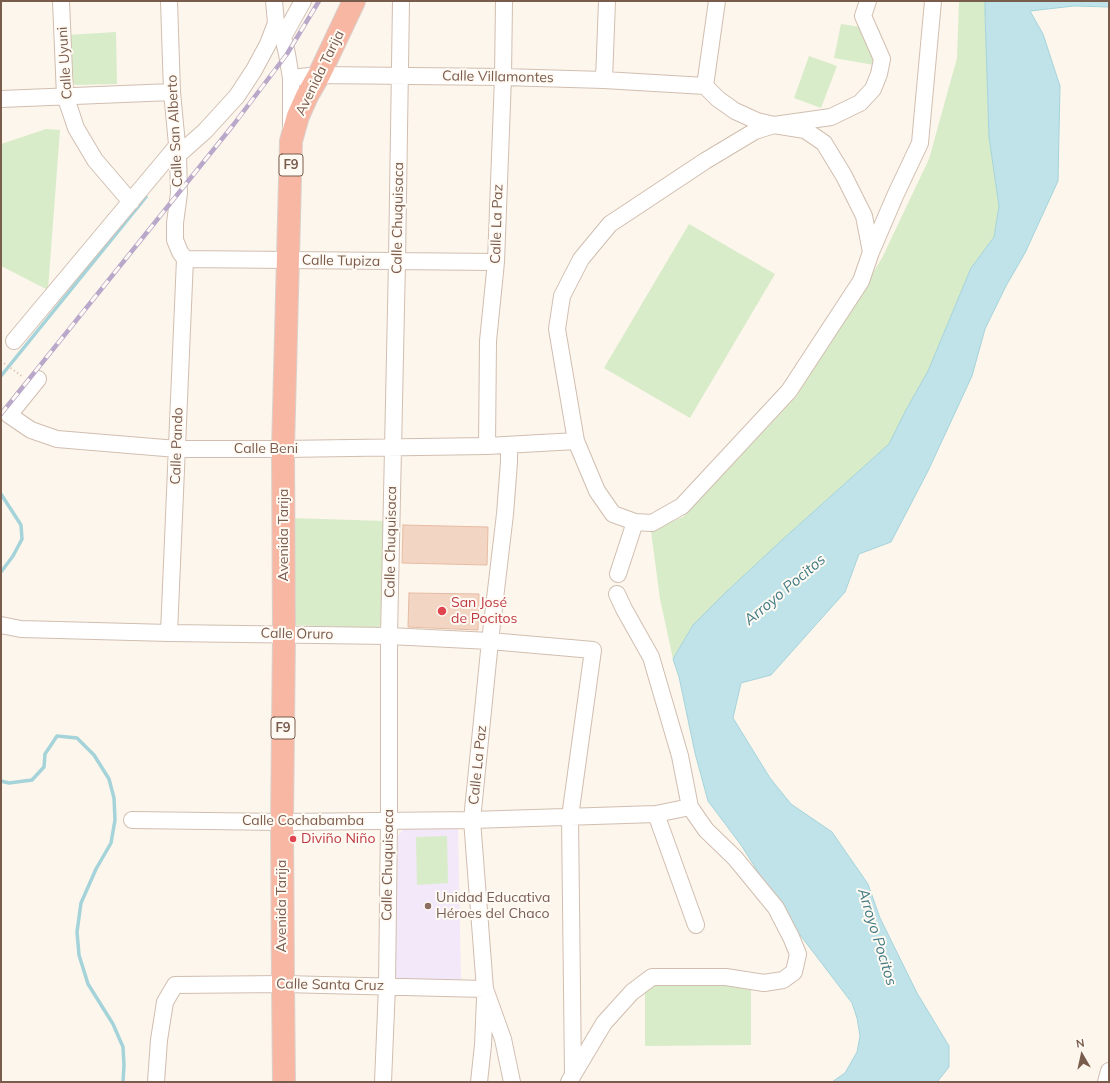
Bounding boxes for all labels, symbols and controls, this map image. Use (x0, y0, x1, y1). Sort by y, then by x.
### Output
street label: Calle Uyuni (54, 26, 76, 100)
street label: Avenida Tarija (292, 28, 348, 118)
street label: Calle Villamontes (442, 68, 554, 86)
street label: Calle San Alberto (164, 74, 186, 188)
road number: F9 (279, 154, 303, 176)
street label: Calle Chuquisaca (389, 162, 407, 274)
street label: Calle La Paz (487, 184, 507, 264)
street label: Calle Tupiza (302, 252, 380, 270)
street label: Calle Pando (167, 407, 187, 485)
street label: Calle Beni (234, 441, 298, 457)
street label: Calle Chuquisaca (382, 486, 400, 598)
street label: Avenida Tarija (276, 489, 292, 581)
water label: Arroyo Pocitos (741, 551, 829, 629)
place label: San José de Pocitos (451, 595, 517, 628)
marker: San José de Pocitos (436, 605, 448, 617)
street label: Calle Oruro (261, 625, 333, 643)
road number: F9 (271, 717, 295, 739)
street label: Calle La Paz (465, 724, 491, 806)
street label: Calle Chuquisaca (379, 809, 397, 921)
street label: Calle Cochabamba (242, 813, 364, 829)
place label: Diviño Niño (301, 831, 375, 847)
marker: Diviño Niño (288, 834, 298, 844)
street label: Avenida Tarija (274, 860, 290, 952)
water label: Arroyo Pocitos (854, 886, 900, 988)
place label: Unidad Educativa Héroes del Chaco (436, 890, 550, 922)
marker: Unidad Educativa Héroes del Chaco (423, 901, 433, 911)
street label: Calle Santa Cruz (276, 976, 384, 994)
north arrow (1062, 1035, 1102, 1075)
text: N (1075, 1036, 1085, 1051)

